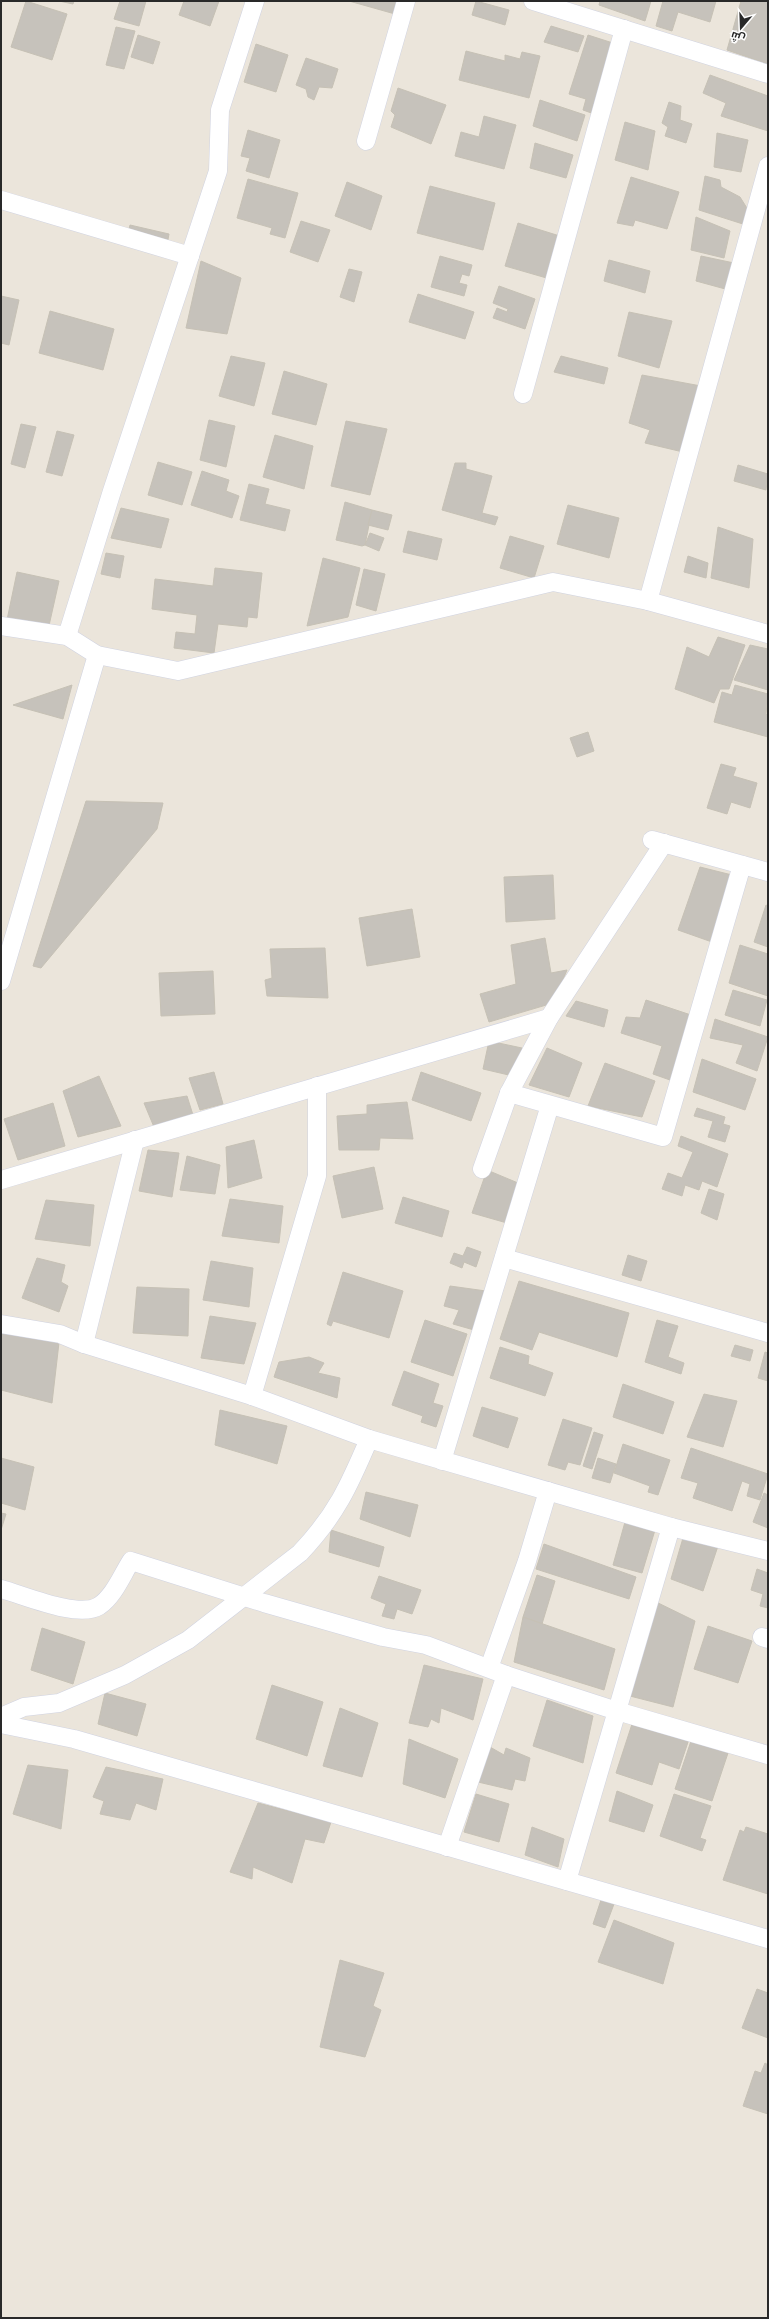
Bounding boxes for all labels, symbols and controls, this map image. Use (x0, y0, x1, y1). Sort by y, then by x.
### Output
north arrow (721, 8, 761, 48)
text: ش (729, 29, 747, 45)

